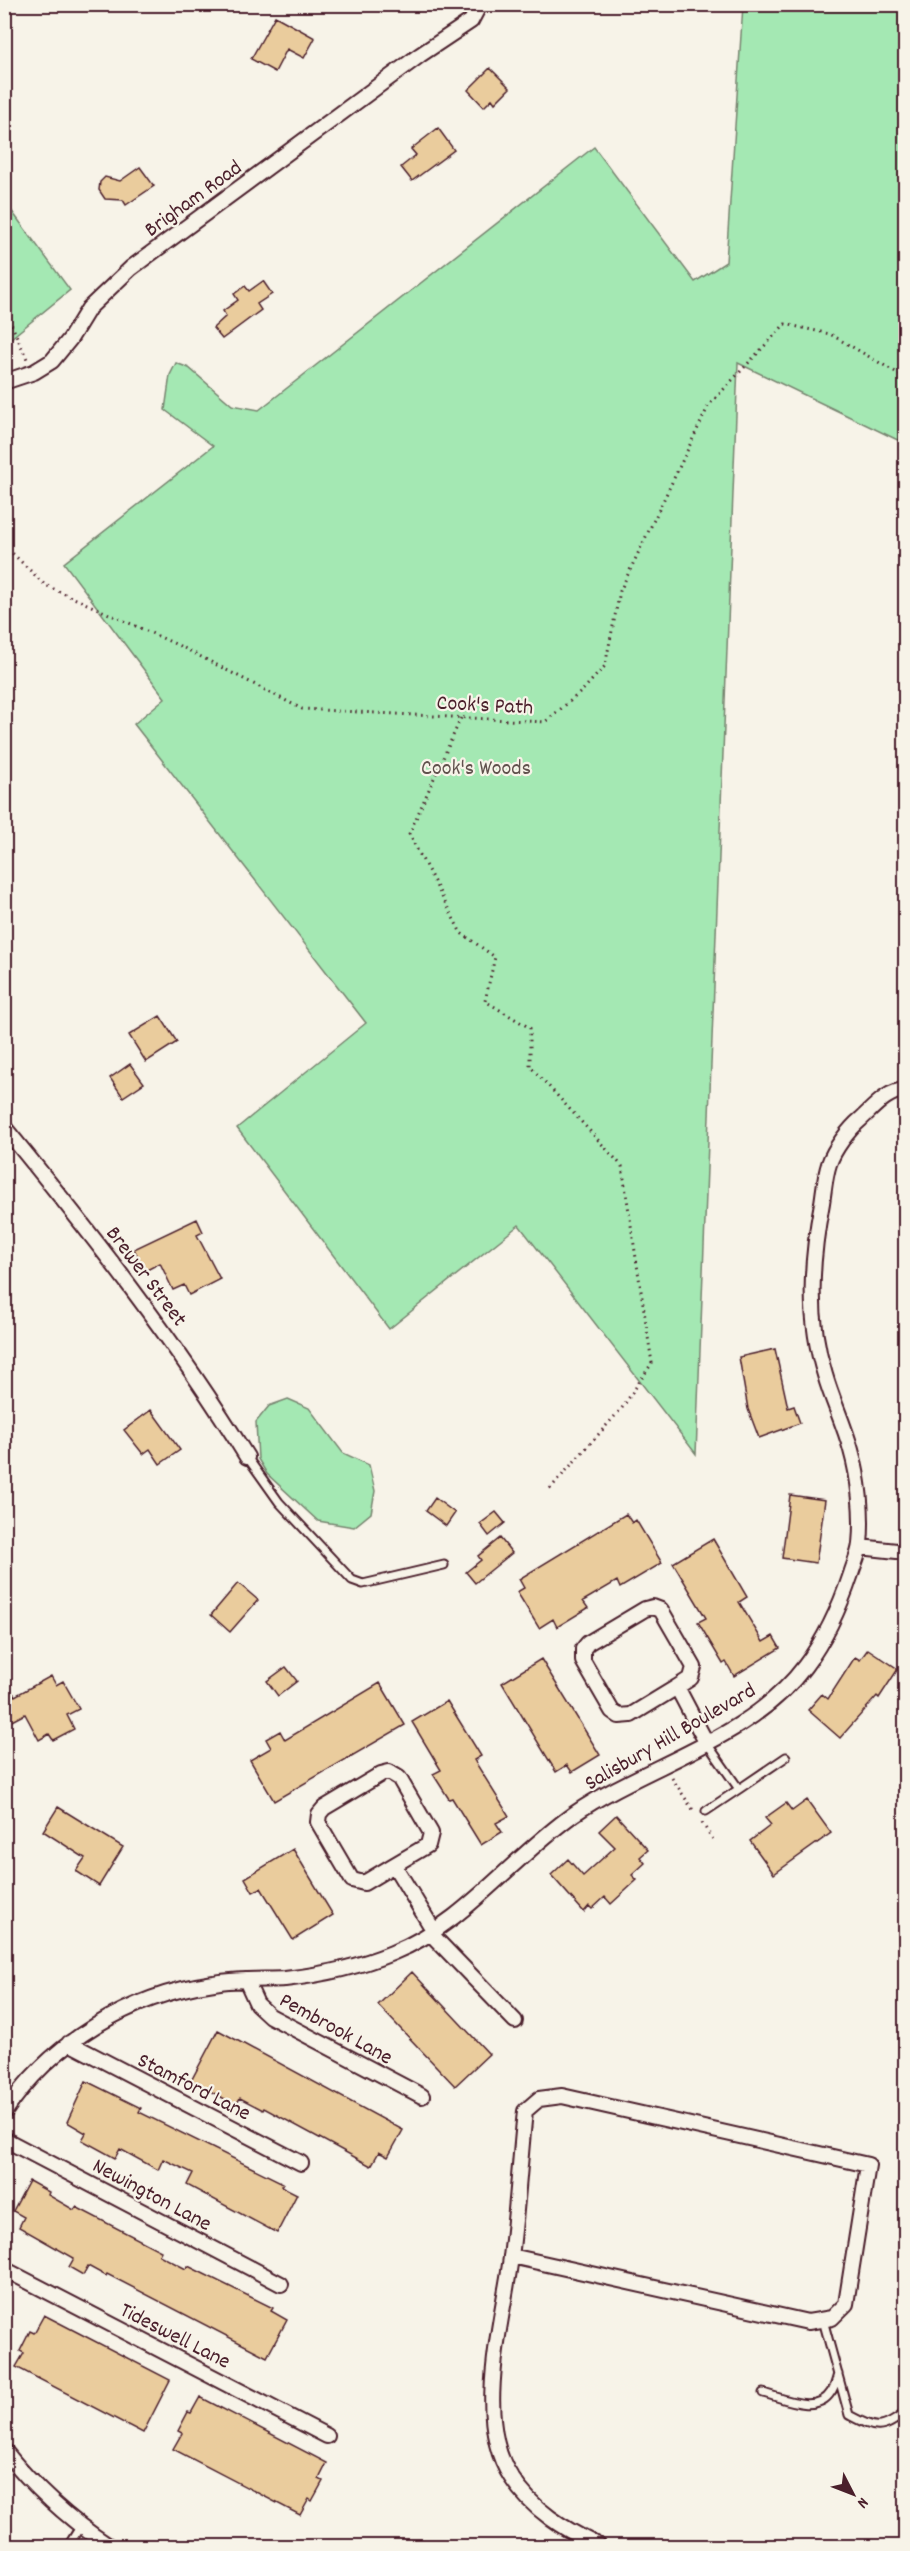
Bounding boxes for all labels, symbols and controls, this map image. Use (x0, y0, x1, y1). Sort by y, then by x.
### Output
street label: Brigham Road (139, 154, 249, 246)
street label: Cook's Path (436, 688, 534, 725)
park label: Cook's Woods (421, 754, 531, 785)
street label: Brewer Street (97, 1220, 193, 1334)
street label: Salisbury Hill Boulevard (579, 1676, 762, 1800)
street label: Pembrook Lane (273, 1986, 398, 2074)
street label: Stamford Lane (131, 2046, 255, 2130)
street label: Newington Lane (86, 2152, 216, 2240)
street label: Tideswell Lane (114, 2296, 235, 2378)
north arrow (823, 2464, 883, 2524)
text: N (851, 2492, 873, 2513)

